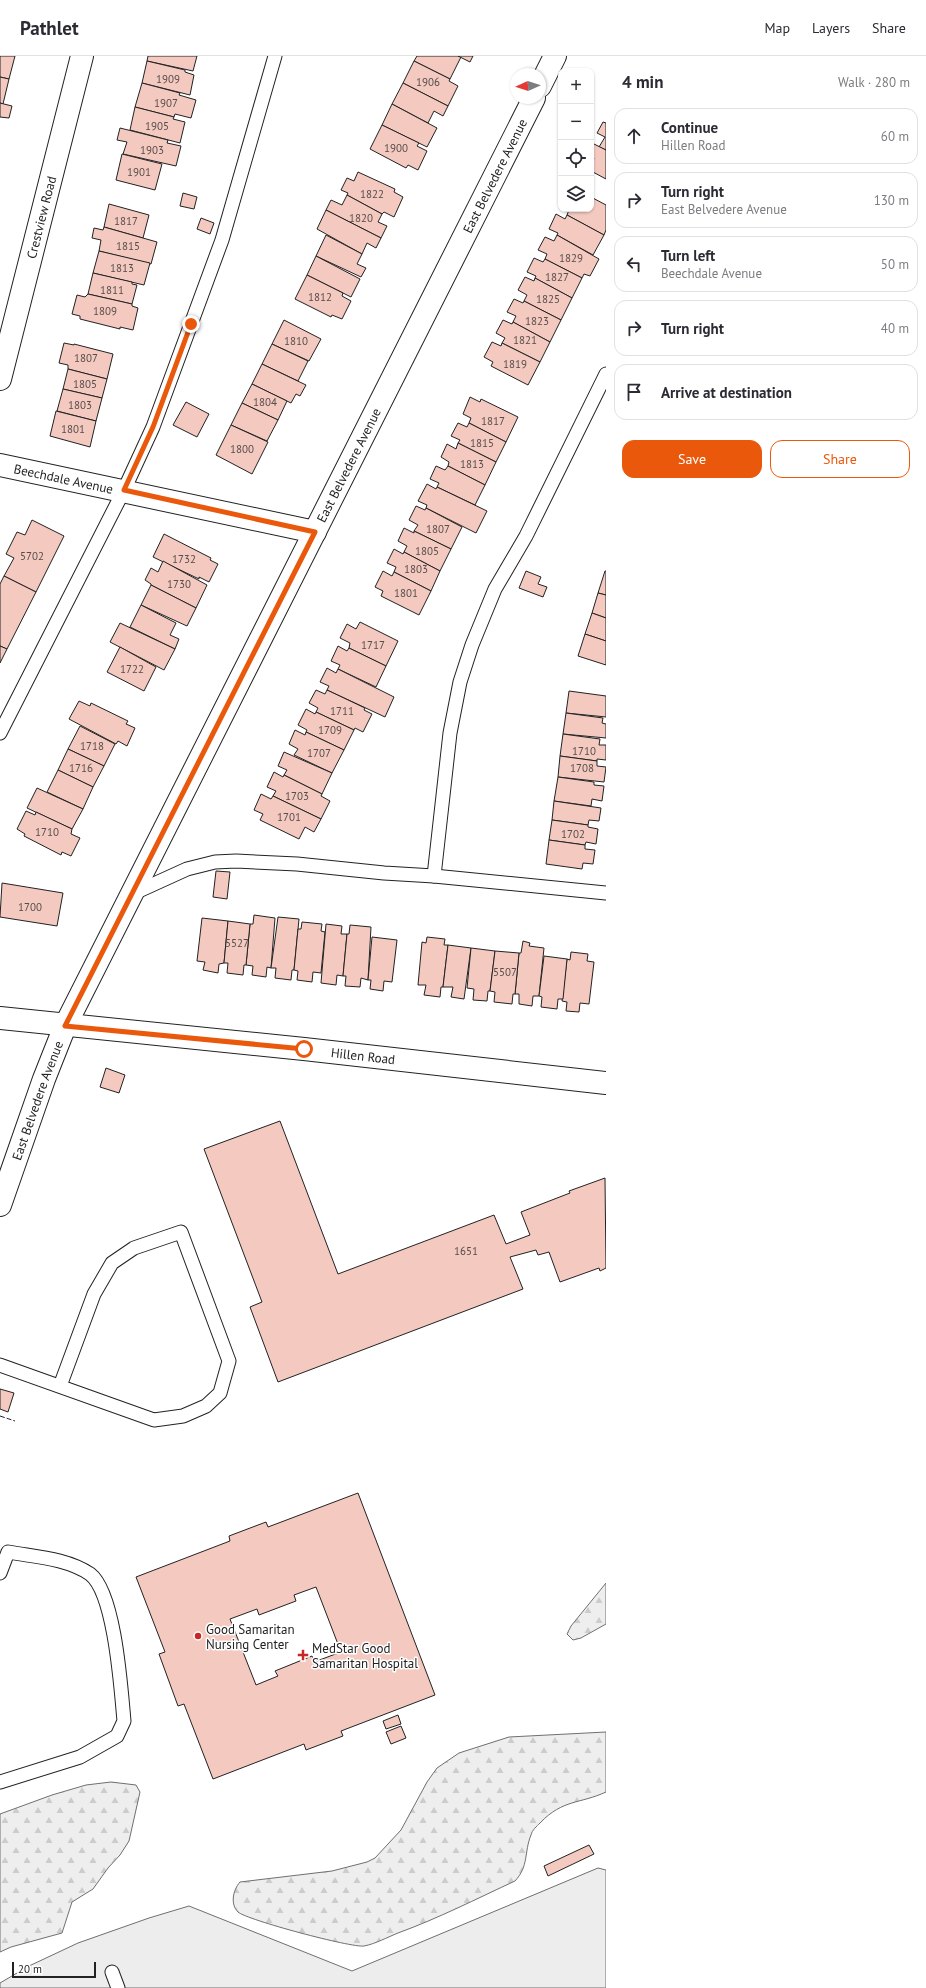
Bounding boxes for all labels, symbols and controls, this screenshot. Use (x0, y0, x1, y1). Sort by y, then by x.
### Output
text: Pathlet (20, 16, 79, 40)
text: Map (764, 19, 790, 37)
text: Layers (812, 19, 850, 37)
text: Share (872, 19, 906, 37)
north arrow (510, 68, 546, 104)
map controls (558, 68, 594, 212)
button: + (558, 68, 594, 104)
text: 4 min (622, 71, 663, 93)
house number: 1909 (156, 72, 180, 86)
text: Walk · 280 m (838, 74, 910, 91)
house number: 1906 (416, 75, 440, 89)
house number: 1907 (154, 96, 178, 110)
button: − (558, 104, 594, 140)
street label: East Belvedere Avenue (459, 116, 531, 236)
text: Continue (661, 118, 718, 137)
house number: 1905 (145, 119, 169, 133)
icon: ahead (623, 125, 645, 147)
text: 60 m (881, 128, 909, 145)
text: Hillen Road (661, 137, 726, 154)
button: locate (558, 140, 594, 176)
house number: 1900 (384, 141, 408, 155)
house number: 1903 (140, 143, 164, 157)
house number: 1901 (127, 165, 151, 179)
street label: Crestview Road (23, 174, 60, 260)
button: layers (558, 176, 594, 212)
text: Turn right (661, 182, 724, 201)
house number: 1822 (360, 187, 384, 201)
icon: right (623, 189, 645, 211)
text: 130 m (874, 192, 909, 209)
text: East Belvedere Avenue (661, 201, 787, 218)
house number: 1820 (349, 211, 373, 225)
house number: 1817 (114, 214, 138, 228)
house number: 1815 (116, 239, 140, 253)
text: Turn left (661, 246, 715, 265)
house number: 1829 (559, 251, 583, 265)
icon: left (623, 253, 645, 275)
text: 50 m (881, 256, 909, 273)
house number: 1813 (110, 261, 134, 275)
text: Beechdale Avenue (661, 265, 762, 282)
house number: 1827 (545, 270, 569, 284)
house number: 1811 (100, 283, 124, 297)
house number: 1812 (308, 290, 332, 304)
house number: 1825 (536, 292, 560, 306)
house number: 1809 (93, 304, 117, 318)
house number: 1823 (525, 314, 549, 328)
route end (182, 315, 200, 333)
icon: right (623, 317, 645, 339)
text: Turn right (661, 319, 724, 338)
text: 40 m (881, 320, 909, 337)
house number: 1821 (513, 333, 537, 347)
house number: 1810 (284, 334, 308, 348)
house number: 1807 (74, 351, 98, 365)
house number: 1819 (503, 357, 527, 371)
house number: 1805 (73, 377, 97, 391)
icon: arrive (623, 381, 645, 403)
text: Arrive at destination (661, 383, 792, 402)
house number: 1804 (253, 395, 277, 409)
house number: 1803 (68, 398, 92, 412)
street label: East Belvedere Avenue (313, 405, 385, 525)
house number: 1817 (481, 414, 505, 428)
house number: 1801 (61, 422, 85, 436)
house number: 1815 (470, 436, 494, 450)
button: Save (622, 440, 762, 478)
button: Share (770, 440, 910, 478)
house number: 1800 (230, 442, 254, 456)
house number: 1813 (460, 457, 484, 471)
street label: Beechdale Avenue (12, 460, 115, 498)
house number: 1807 (426, 522, 450, 536)
house number: 1805 (415, 544, 439, 558)
house number: 5702 (20, 549, 44, 563)
house number: 1732 (172, 552, 196, 566)
house number: 1803 (404, 562, 428, 576)
house number: 1730 (167, 577, 191, 591)
house number: 1801 (394, 586, 418, 600)
house number: 1717 (361, 638, 385, 652)
house number: 1722 (120, 662, 144, 676)
house number: 1711 (330, 704, 354, 718)
house number: 1709 (318, 723, 342, 737)
house number: 1718 (80, 739, 104, 753)
house number: 1710 (572, 744, 596, 758)
house number: 1707 (307, 746, 331, 760)
house number: 1716 (69, 761, 93, 775)
house number: 1708 (570, 761, 594, 775)
house number: 1703 (285, 789, 309, 803)
house number: 1701 (277, 810, 301, 824)
house number: 1710 (35, 825, 59, 839)
house number: 1702 (561, 827, 585, 841)
house number: 1700 (18, 900, 42, 914)
house number: 5527 (225, 936, 249, 950)
house number: 5507 (493, 965, 517, 979)
street label: East Belvedere Avenue (8, 1038, 67, 1163)
route start (295, 1040, 313, 1058)
street label: Hillen Road (330, 1044, 396, 1068)
house number: 1651 (454, 1244, 478, 1258)
place label: Good Samaritan Nursing Center (206, 1621, 295, 1653)
marker: Good Samaritan Nursing Center (193, 1631, 203, 1641)
place label: MedStar Good Samaritan Hospital (312, 1640, 418, 1672)
marker: MedStar Good Samaritan Hospital (297, 1649, 309, 1661)
scale bar (12, 1960, 96, 1979)
text: 20 m (18, 1962, 42, 1976)

